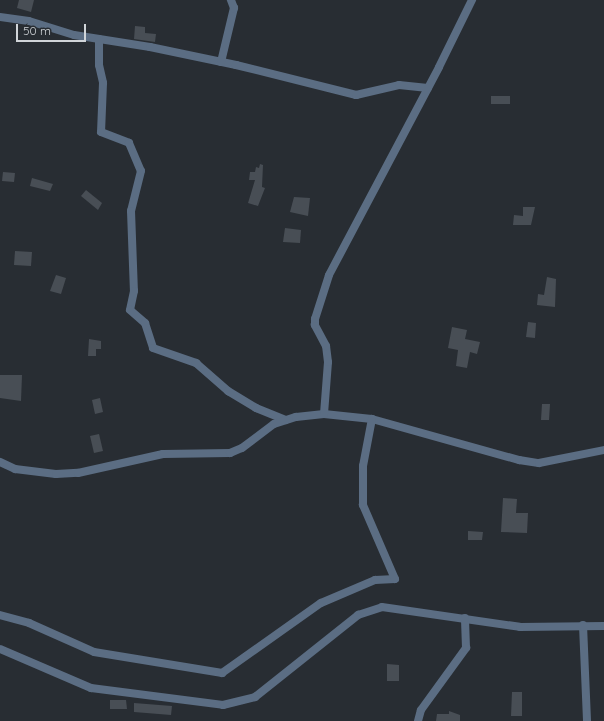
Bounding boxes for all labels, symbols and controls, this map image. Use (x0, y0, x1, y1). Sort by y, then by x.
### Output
scale bar (18, 16, 88, 42)
text: 50 m (23, 23, 51, 38)

